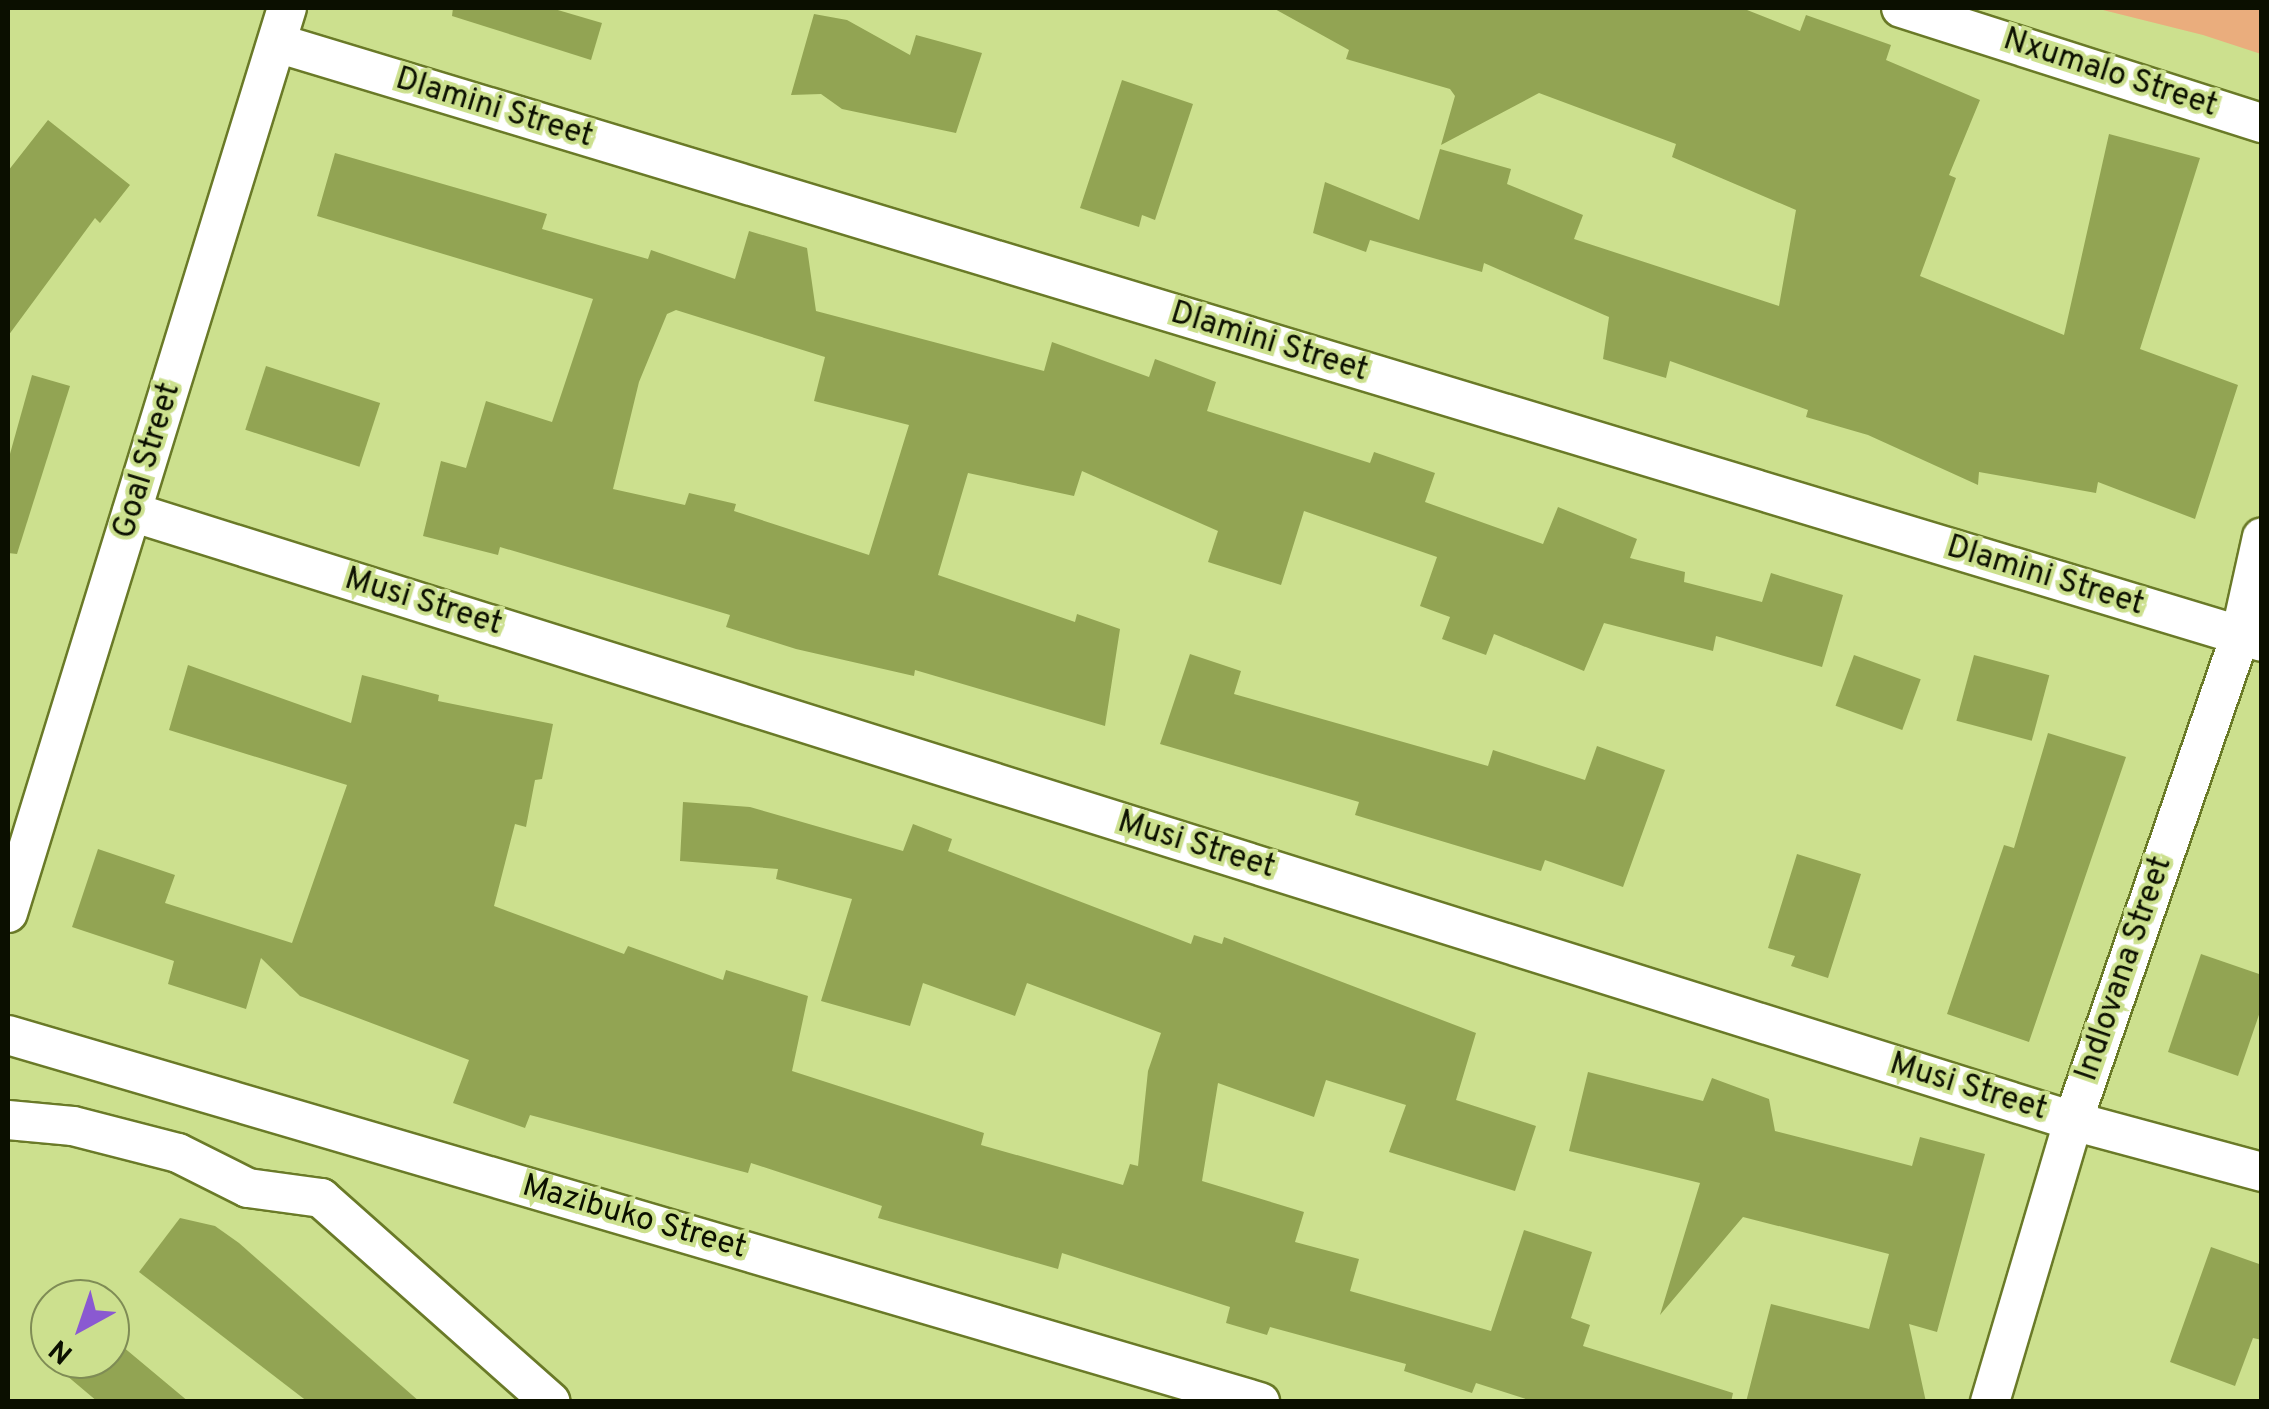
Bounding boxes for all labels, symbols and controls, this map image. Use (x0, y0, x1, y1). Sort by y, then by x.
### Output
street label: Nxumalo Street (1998, 21, 2222, 127)
street label: Dlamini Street (391, 61, 597, 157)
street label: Dlamini Street (1166, 295, 1372, 391)
street label: Goal Street (106, 378, 190, 544)
street label: Dlamini Street (1942, 529, 2148, 625)
street label: Musi Street (340, 561, 506, 645)
street label: Musi Street (1113, 804, 1279, 888)
street label: Indlovana Street (2069, 852, 2181, 1086)
street label: Musi Street (1885, 1046, 2051, 1130)
street label: Mazibuko Street (517, 1168, 751, 1268)
north arrow (30, 1279, 130, 1379)
text: N (43, 1330, 81, 1371)

